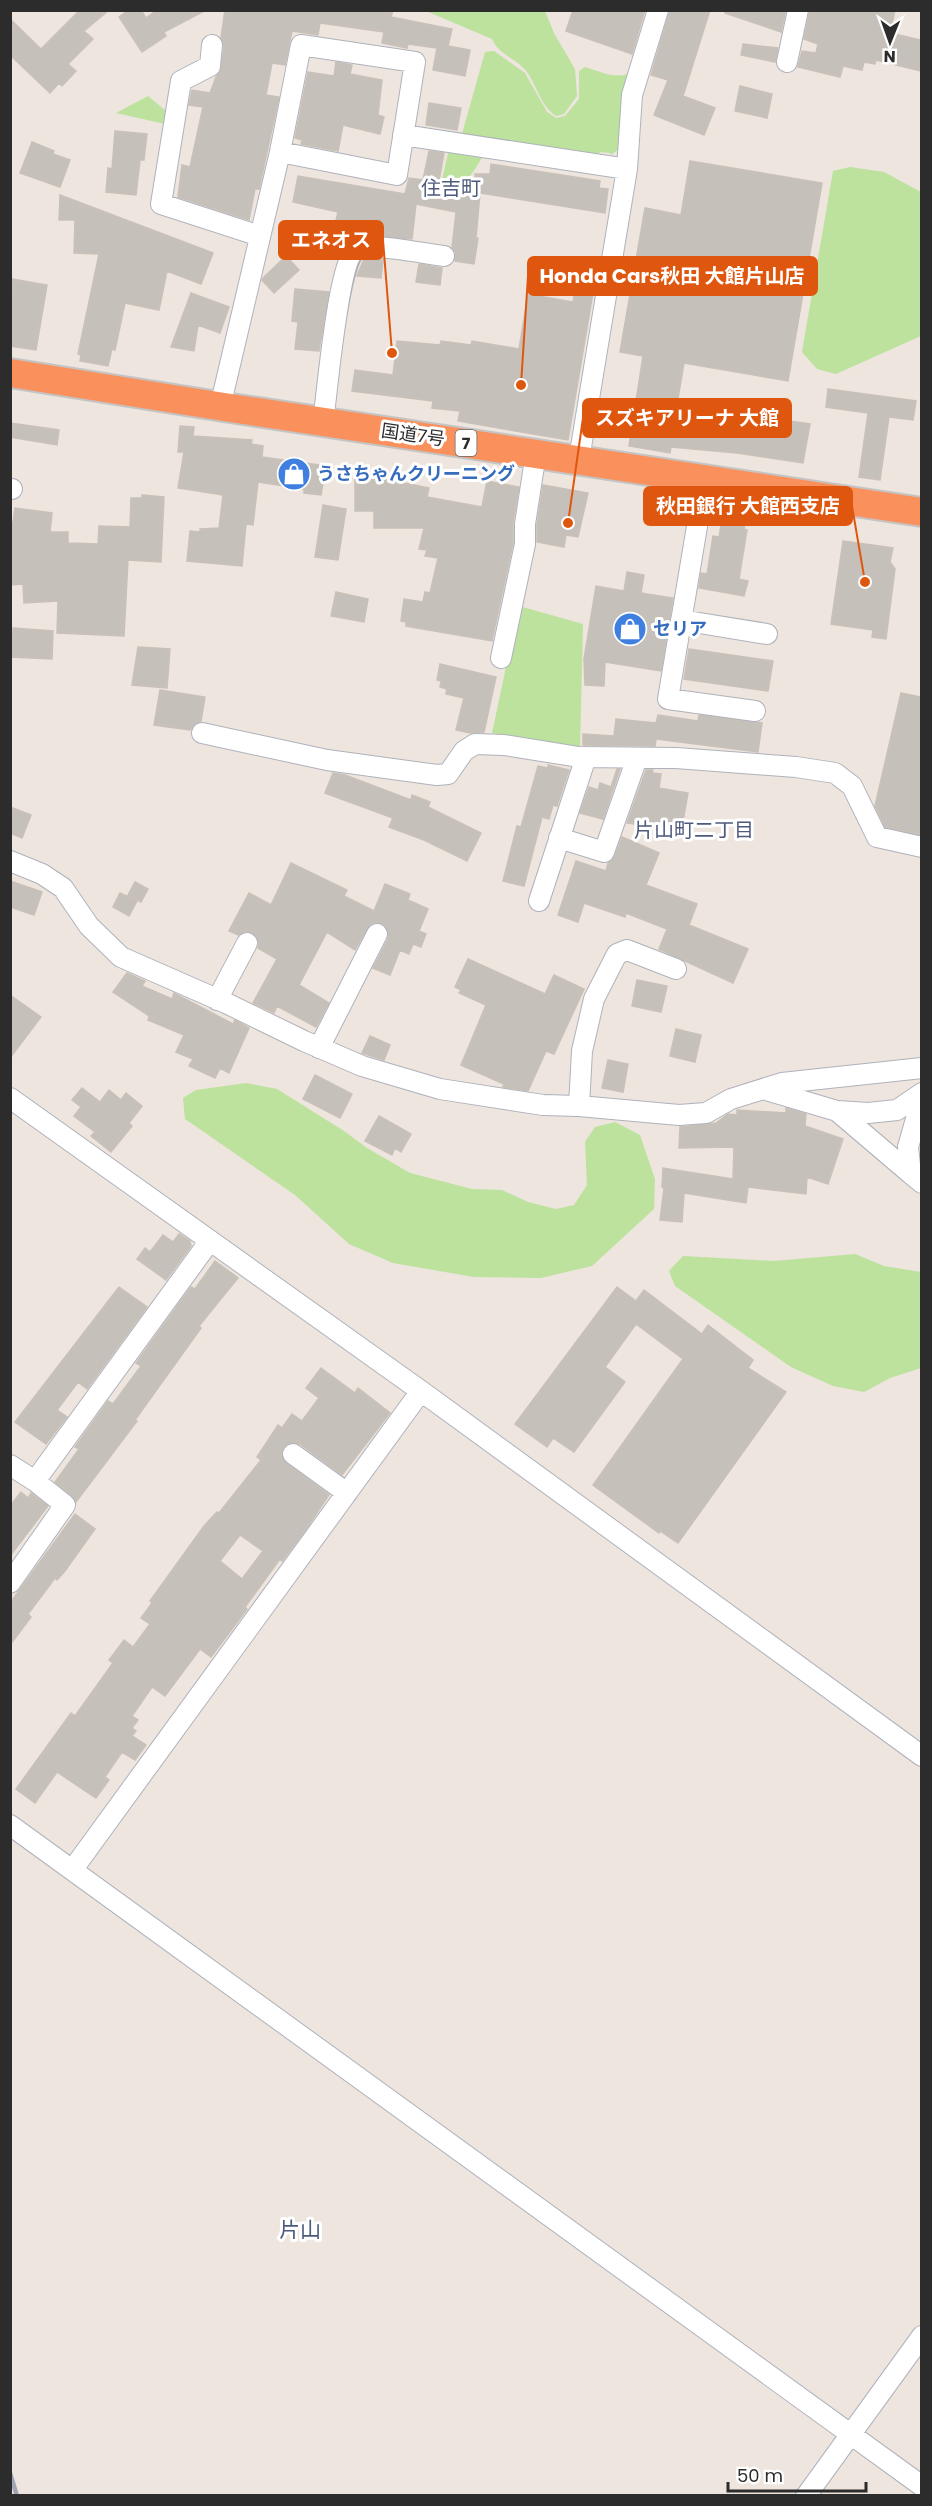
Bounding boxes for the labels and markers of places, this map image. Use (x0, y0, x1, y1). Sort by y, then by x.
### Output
callout: エネオス (279, 221, 383, 259)
callout: Honda Cars秋田 大館片山店 (528, 257, 817, 295)
callout: スズキアリーナ 大館 (583, 399, 791, 437)
shop icon: うさちゃんクリーニング (276, 456, 312, 492)
place label: うさちゃんクリーニング (317, 461, 515, 486)
callout: 秋田銀行 大館西支店 (644, 487, 852, 525)
shop icon: セリア (612, 611, 648, 647)
place label: セリア (653, 616, 707, 641)

